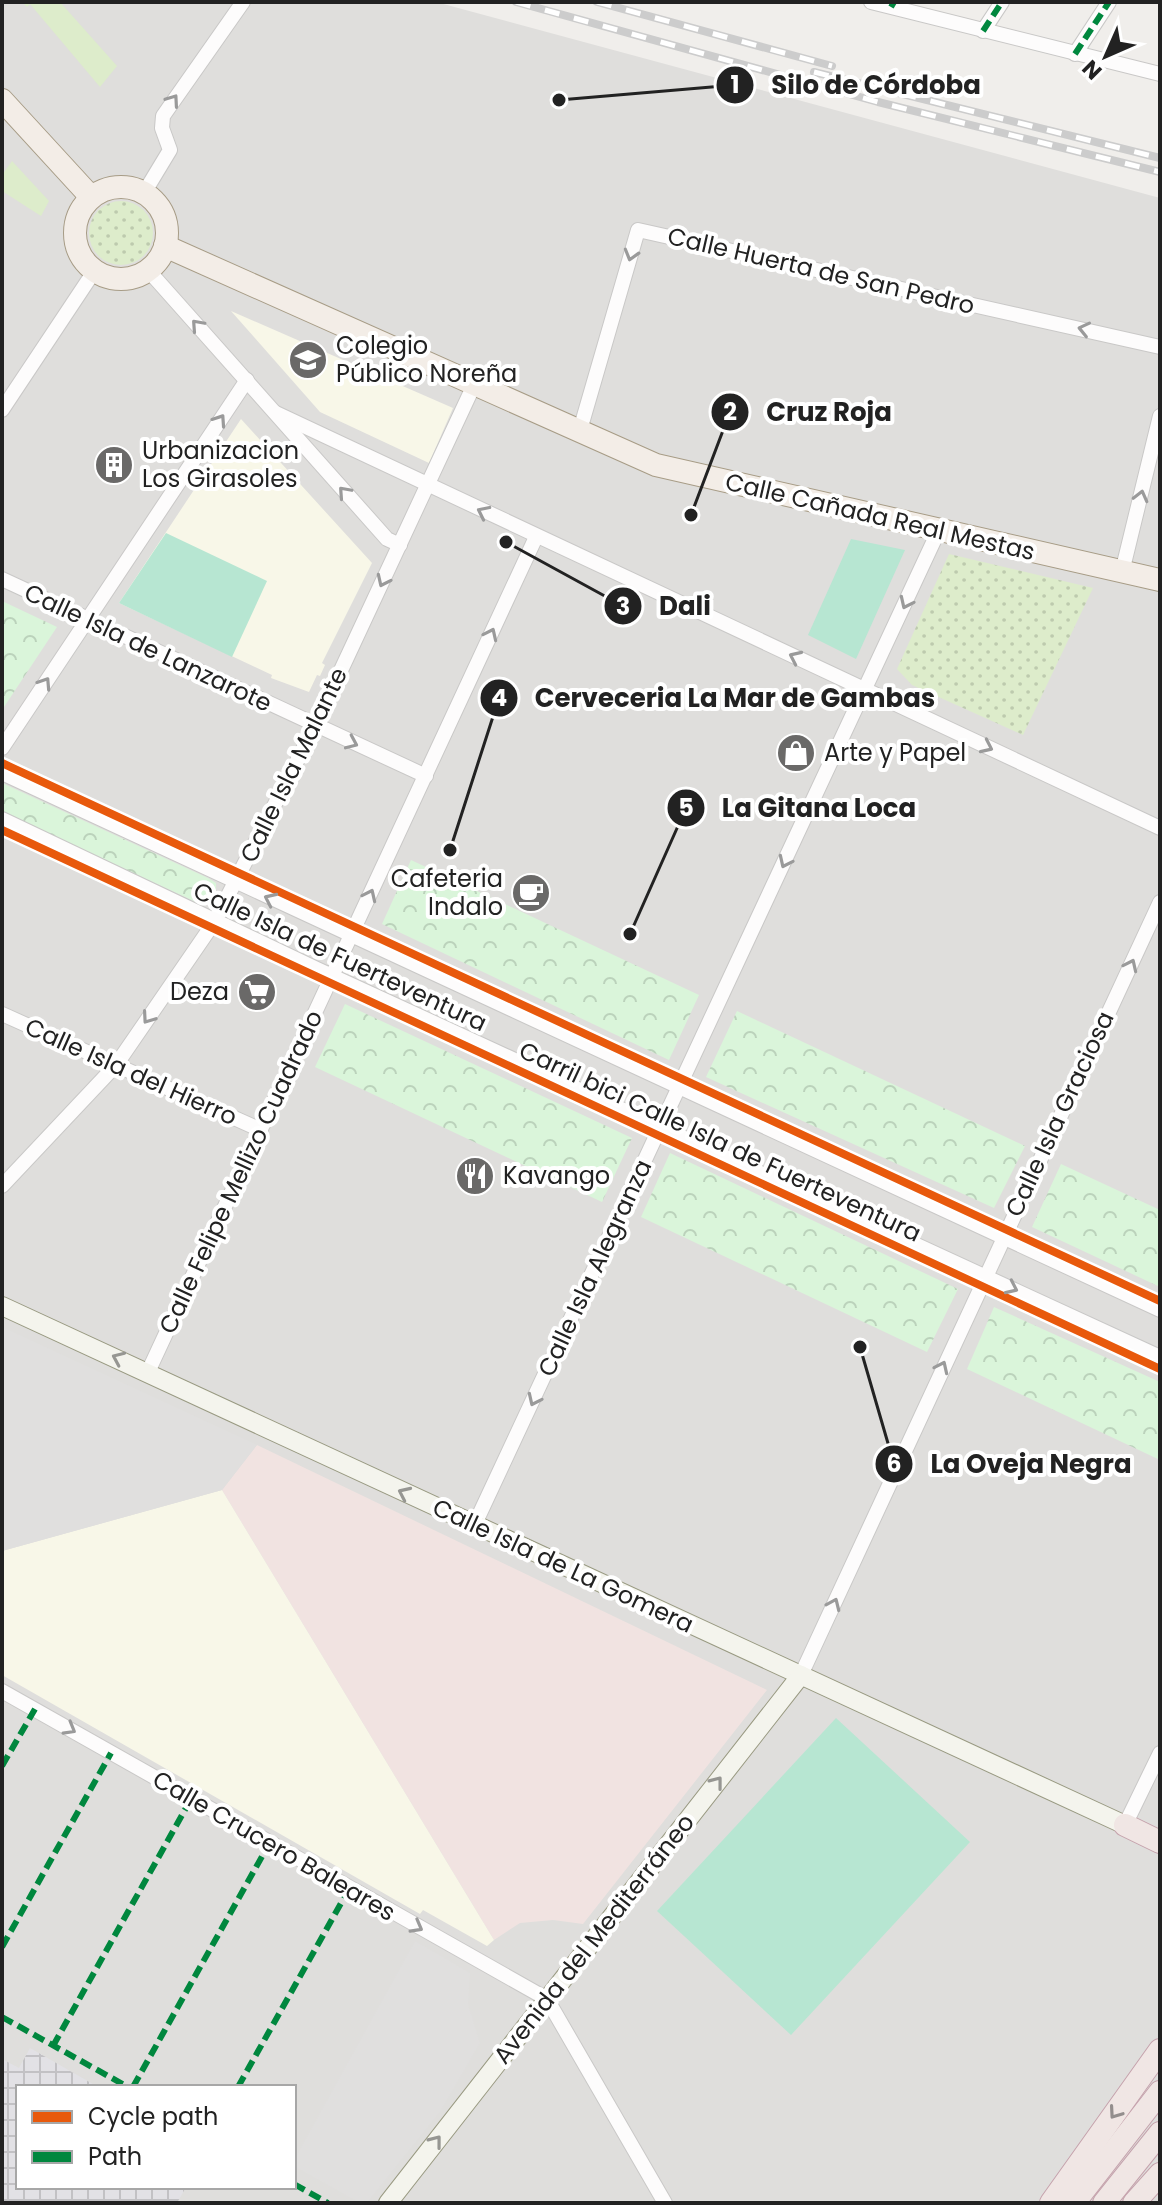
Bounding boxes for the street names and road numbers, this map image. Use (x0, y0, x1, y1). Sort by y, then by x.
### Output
street label: Calle Huerta de San Pedro (664, 219, 978, 322)
street label: Calle Cañada Real Mestas (722, 465, 1038, 568)
street label: Calle Isla de Lanzarote (19, 576, 277, 719)
street label: Calle Isla Malante (232, 662, 355, 868)
street label: Calle Isla de Fuerteventura (188, 874, 492, 1039)
street label: Calle Felipe Mellizo Cuadrado (151, 1005, 330, 1339)
street label: Calle Isla Graciosa (997, 1006, 1122, 1222)
street label: Calle Isla del Hierro (20, 1010, 242, 1133)
street label: Carril bici Calle Isla de Fuerteventura (514, 1034, 927, 1249)
street label: Calle Isla Alegranza (530, 1154, 659, 1382)
street label: Calle Isla de La Gomera (427, 1491, 699, 1641)
street label: Calle Crucero Baleares (147, 1762, 402, 1929)
street label: Avenida del Mediterráneo (485, 1807, 702, 2071)

